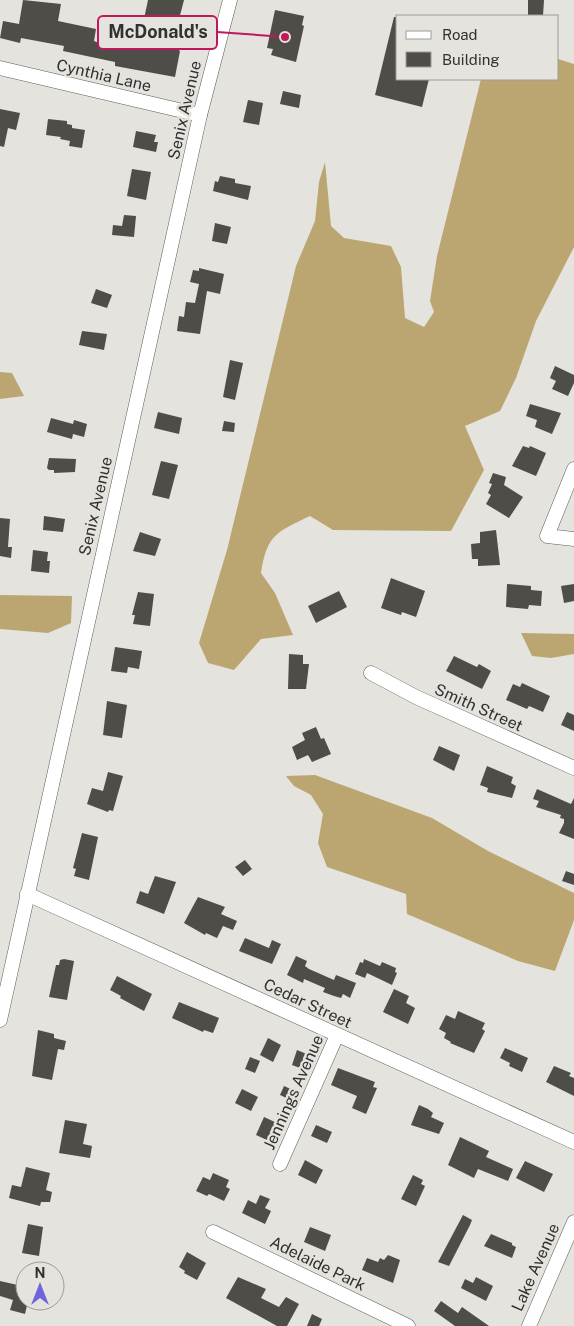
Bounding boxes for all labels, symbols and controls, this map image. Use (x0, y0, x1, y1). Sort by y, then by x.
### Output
legend (396, 15, 559, 80)
callout: McDonald's (98, 16, 217, 49)
text: McDonald's (108, 21, 208, 42)
text: Road (442, 26, 478, 43)
text: Building (442, 51, 500, 68)
street label: Cynthia Lane (55, 55, 153, 96)
street label: Senix Avenue (164, 59, 205, 161)
street label: Senix Avenue (75, 455, 116, 557)
street label: Smith Street (432, 680, 526, 735)
street label: Cedar Street (261, 975, 355, 1032)
street label: Jennings Avenue (260, 1032, 327, 1153)
street label: Lake Avenue (508, 1220, 563, 1314)
street label: Adelaide Park (267, 1232, 369, 1295)
north arrow (15, 1261, 65, 1311)
text: N (35, 1265, 45, 1281)

